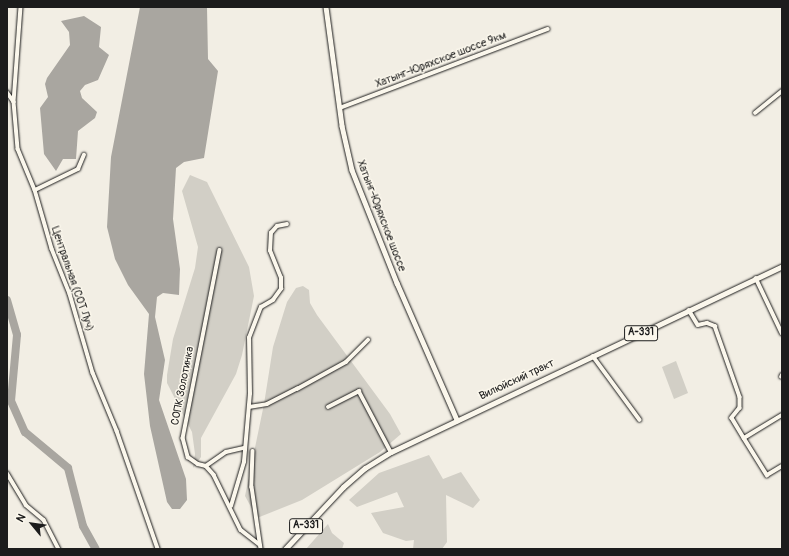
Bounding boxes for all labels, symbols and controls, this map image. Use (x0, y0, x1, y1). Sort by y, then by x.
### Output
street label: Хатынг-Юряхское шоссе 9км (374, 29, 508, 91)
street label: Хатынг-Юряхское шоссе (354, 158, 408, 274)
street label: Центральная (СОТ Луч) (48, 225, 96, 333)
road number: А-331 (624, 325, 658, 341)
street label: СОПК Золотинка (169, 345, 197, 427)
street label: Вилюйский тракт (477, 357, 557, 403)
north arrow (12, 504, 52, 544)
text: N (14, 512, 29, 524)
road number: А-331 (289, 518, 323, 534)

